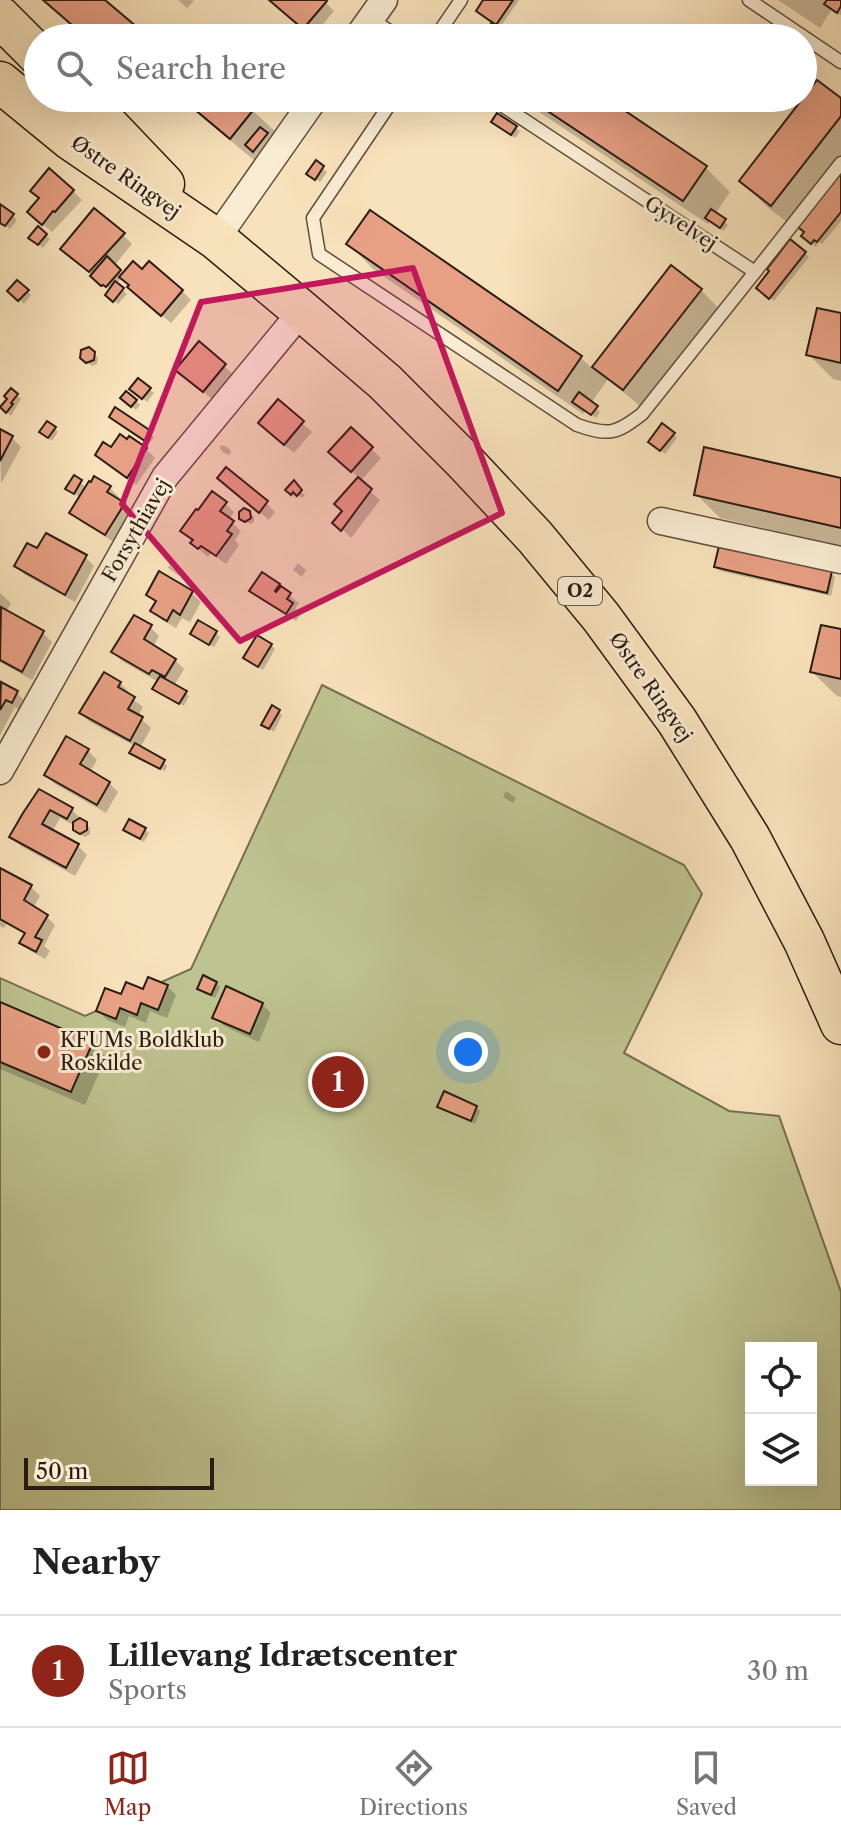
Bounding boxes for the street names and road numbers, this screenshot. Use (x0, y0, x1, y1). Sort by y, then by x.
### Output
street label: Østre Ringvej (67, 130, 185, 224)
street label: Gyvelvej (640, 191, 722, 255)
street label: Forsythiavej (97, 474, 175, 586)
road number: O2 (558, 577, 602, 605)
street label: Østre Ringvej (604, 628, 698, 746)

